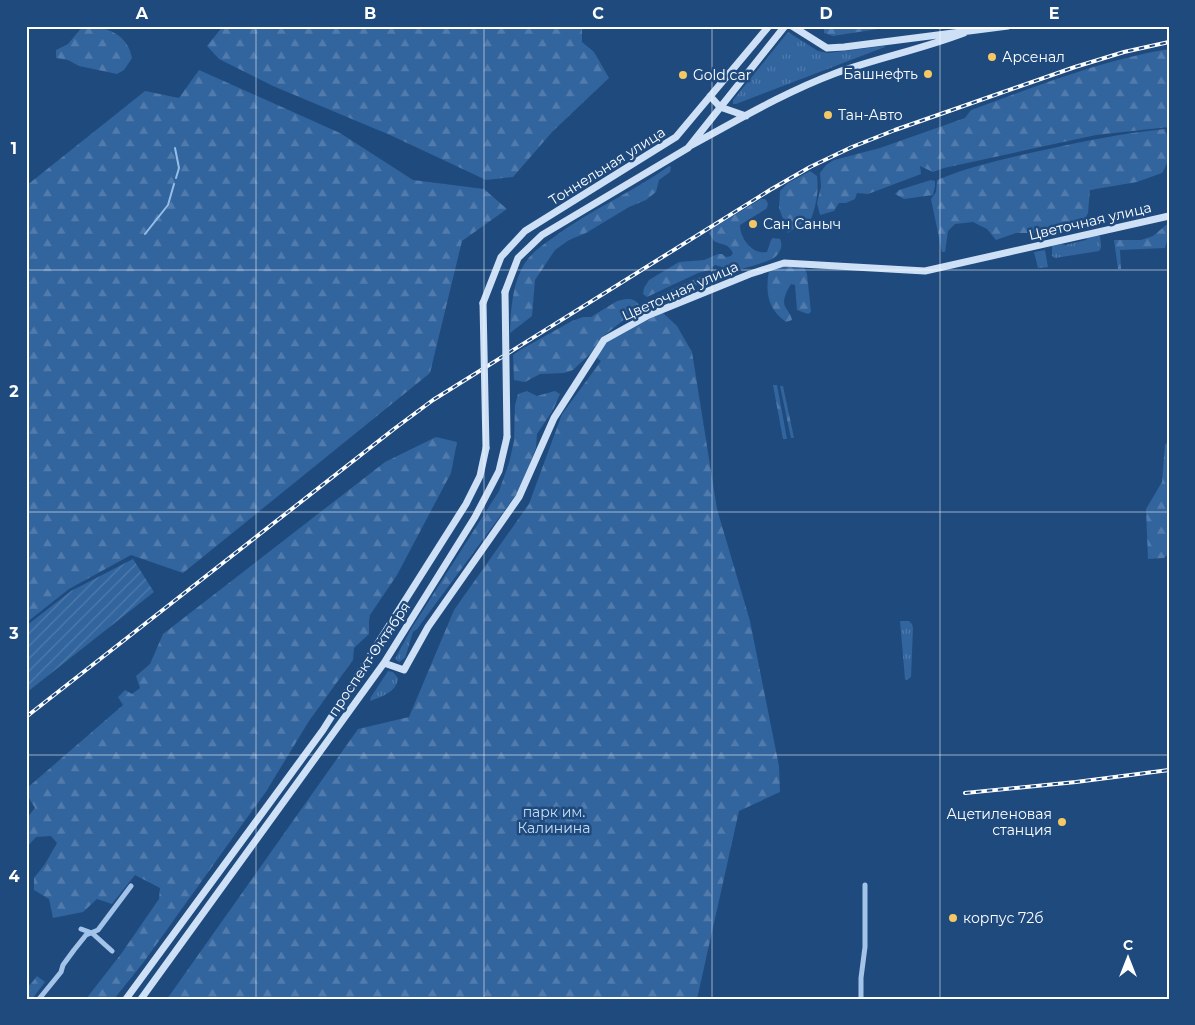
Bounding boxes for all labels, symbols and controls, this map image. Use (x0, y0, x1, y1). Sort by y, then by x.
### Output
text: A (135, 4, 149, 23)
text: B (364, 4, 376, 23)
text: C (592, 4, 604, 23)
text: D (819, 4, 833, 23)
text: E (1049, 4, 1059, 23)
place label: Арсенал (1002, 48, 1065, 66)
marker: Арсенал (986, 51, 998, 63)
place label: Башнефть (843, 65, 918, 83)
place label: Gold car (693, 66, 752, 84)
marker: Башнефть (922, 68, 934, 80)
marker: Gold car (677, 69, 689, 81)
place label: Тан-Авто (838, 106, 903, 124)
marker: Тан-Авто (822, 109, 834, 121)
street label: Тоннельная улица (545, 123, 669, 209)
text: 1 (11, 139, 17, 158)
street label: Цветочная улица (1027, 198, 1153, 244)
place label: Сан Саныч (763, 215, 841, 233)
marker: Сан Саныч (747, 218, 759, 230)
street label: Цветочная улица (619, 257, 741, 325)
text: 2 (9, 382, 19, 401)
street label: проспект Октября (324, 598, 414, 720)
text: 3 (8, 624, 19, 643)
park label: парк им. Калинина (518, 803, 590, 837)
place label: Ацетиленовая станция (946, 805, 1052, 839)
marker: Ацетиленовая станция (1056, 816, 1068, 828)
text: 4 (8, 867, 20, 886)
place label: корпус 72б (963, 909, 1043, 927)
marker: корпус 72б (947, 912, 959, 924)
north arrow (1102, 932, 1152, 982)
text: С (1123, 936, 1133, 954)

